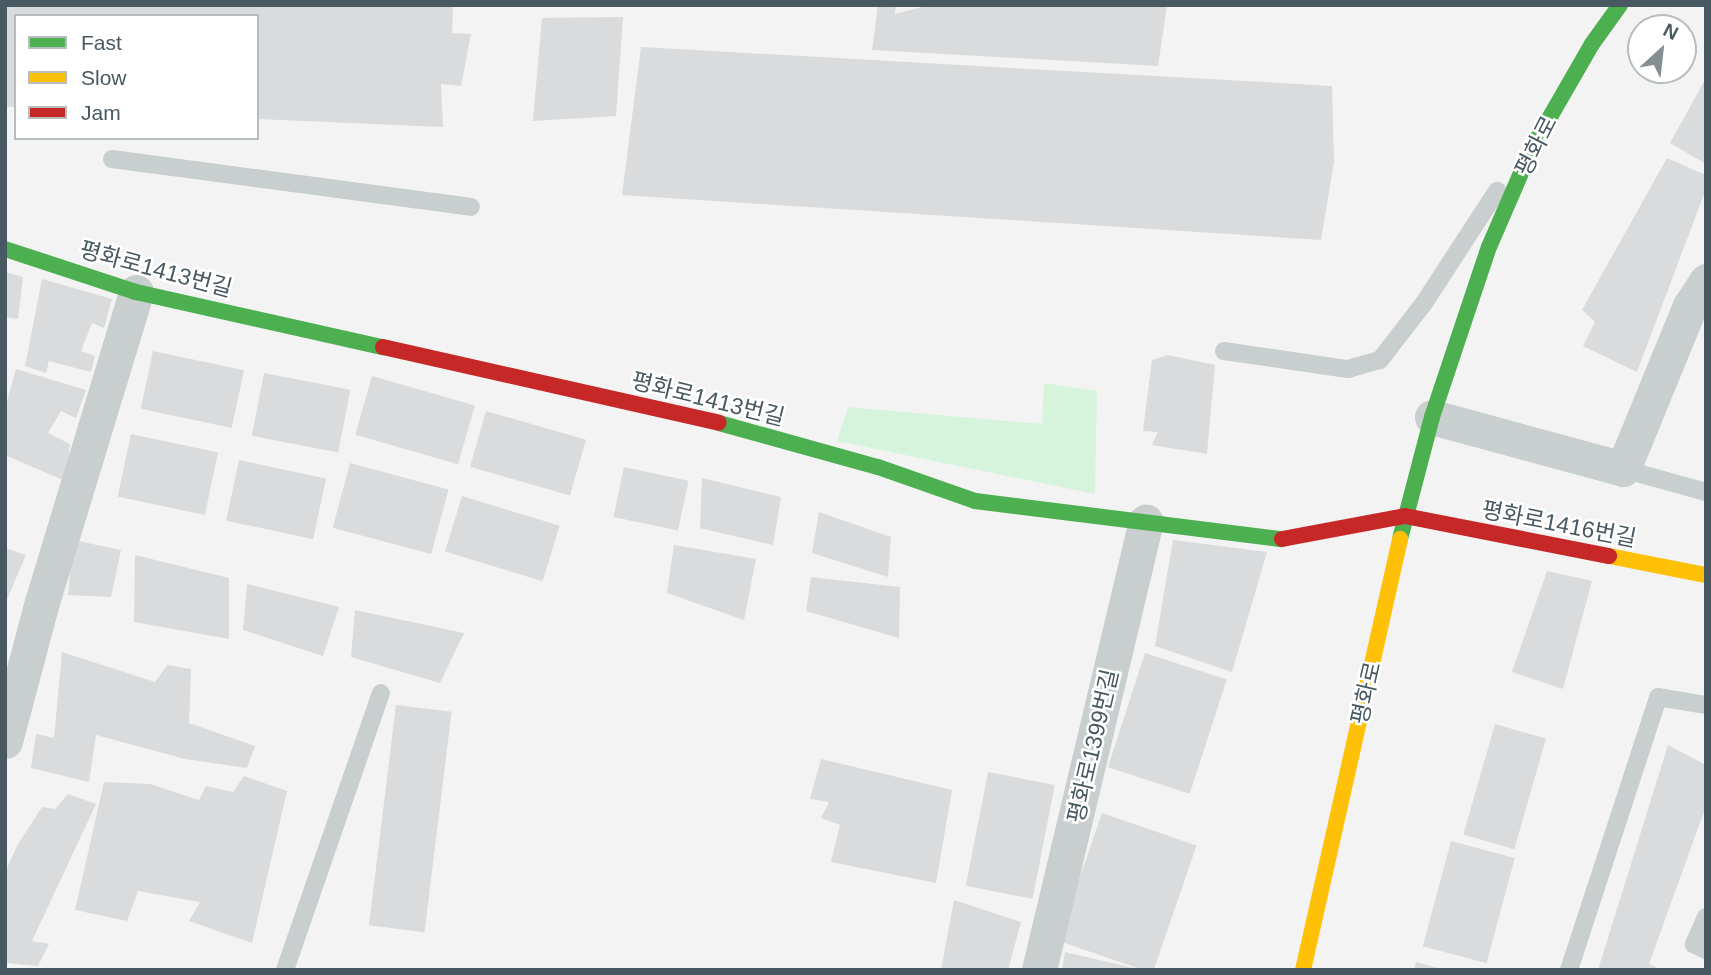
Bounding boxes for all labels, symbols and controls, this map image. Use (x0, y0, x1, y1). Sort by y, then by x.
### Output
legend (14, 14, 259, 140)
north arrow (1627, 14, 1697, 84)
text: N (1660, 19, 1682, 44)
text: Fast (81, 31, 122, 54)
text: Slow (81, 66, 127, 89)
text: Jam (81, 101, 121, 124)
street label: 평화로 (1509, 111, 1563, 181)
street label: 평화로1413번길 (77, 235, 235, 303)
street label: 평화로1413번길 (629, 367, 787, 431)
street label: 평화로1416번길 (1479, 495, 1639, 553)
street label: 평화로 (1345, 659, 1387, 727)
street label: 평화로1399번길 (1062, 666, 1124, 826)

